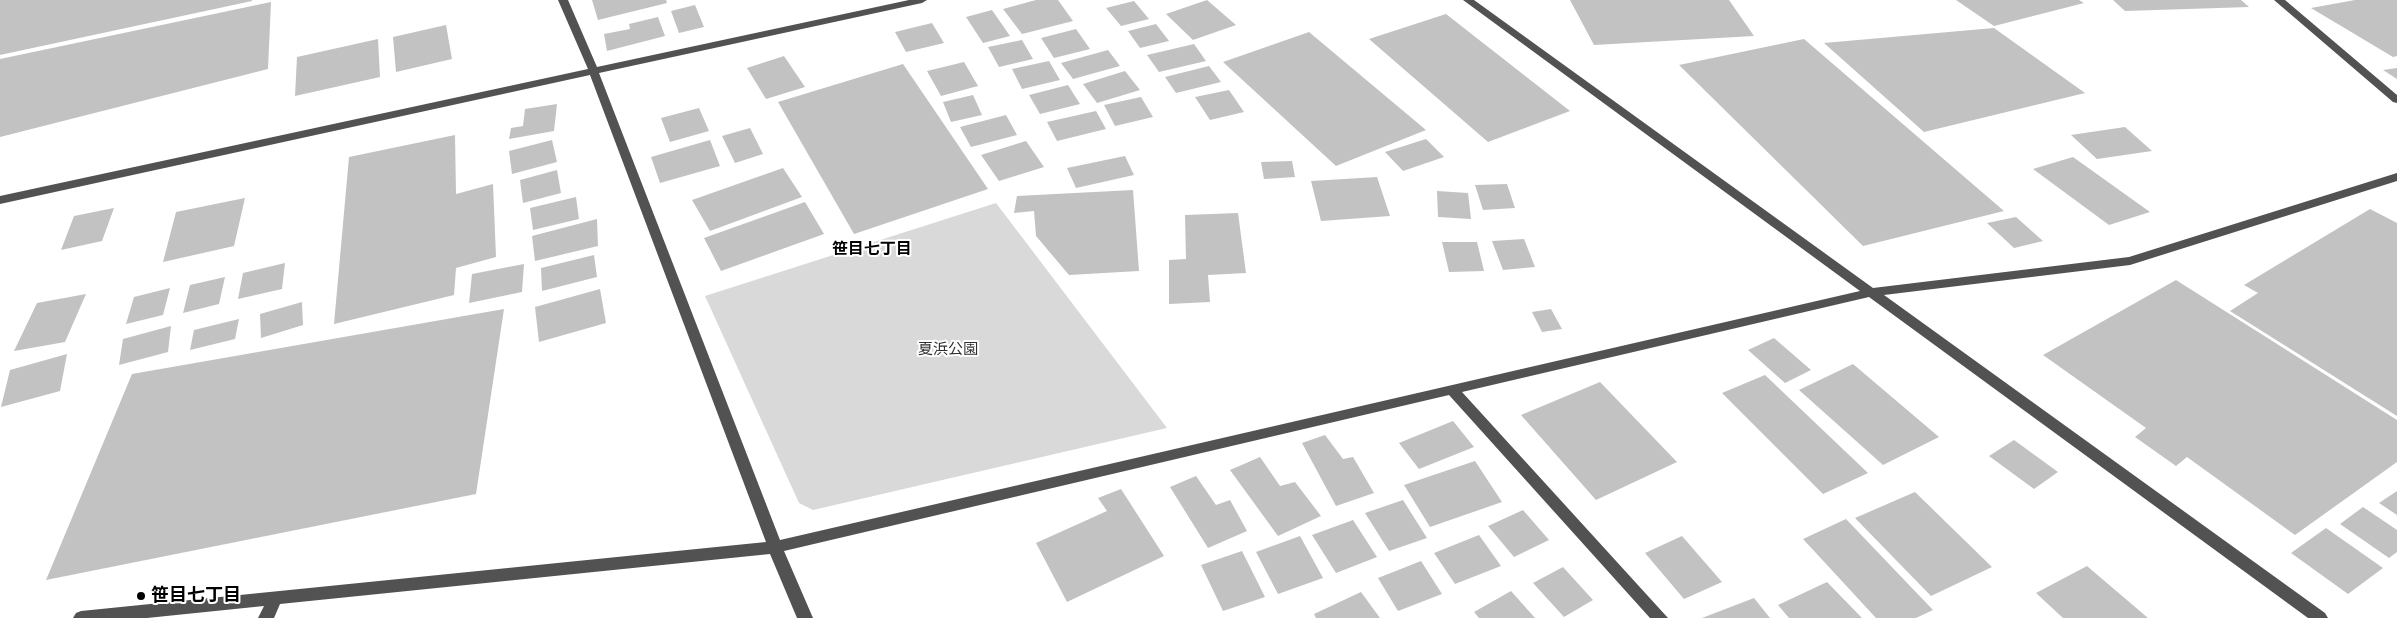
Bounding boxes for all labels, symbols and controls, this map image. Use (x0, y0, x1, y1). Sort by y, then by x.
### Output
district label: 笹目七丁目 (832, 240, 912, 260)
park label: 夏浜公園 (918, 341, 978, 359)
place label: 笹目七丁目 (151, 585, 241, 607)
marker: 笹目七丁目 (135, 590, 147, 602)

